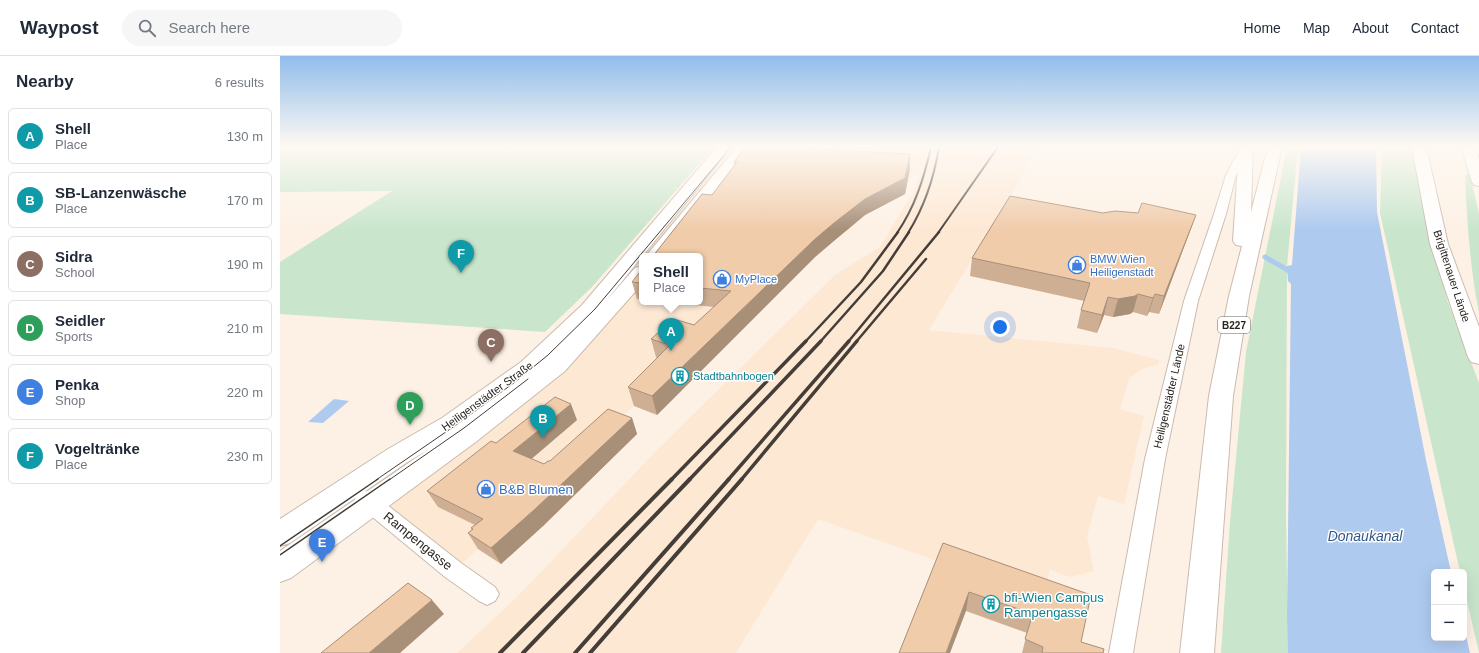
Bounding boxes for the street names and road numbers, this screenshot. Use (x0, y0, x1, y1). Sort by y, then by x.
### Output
street label: Brigittenauer Lände (1431, 228, 1473, 324)
road number: B227 (1218, 317, 1250, 333)
street label: Heiligenstädter Lände (1151, 343, 1187, 449)
street label: Heiligenstädter Straße (439, 359, 535, 433)
street label: Rampengasse (381, 509, 455, 573)

